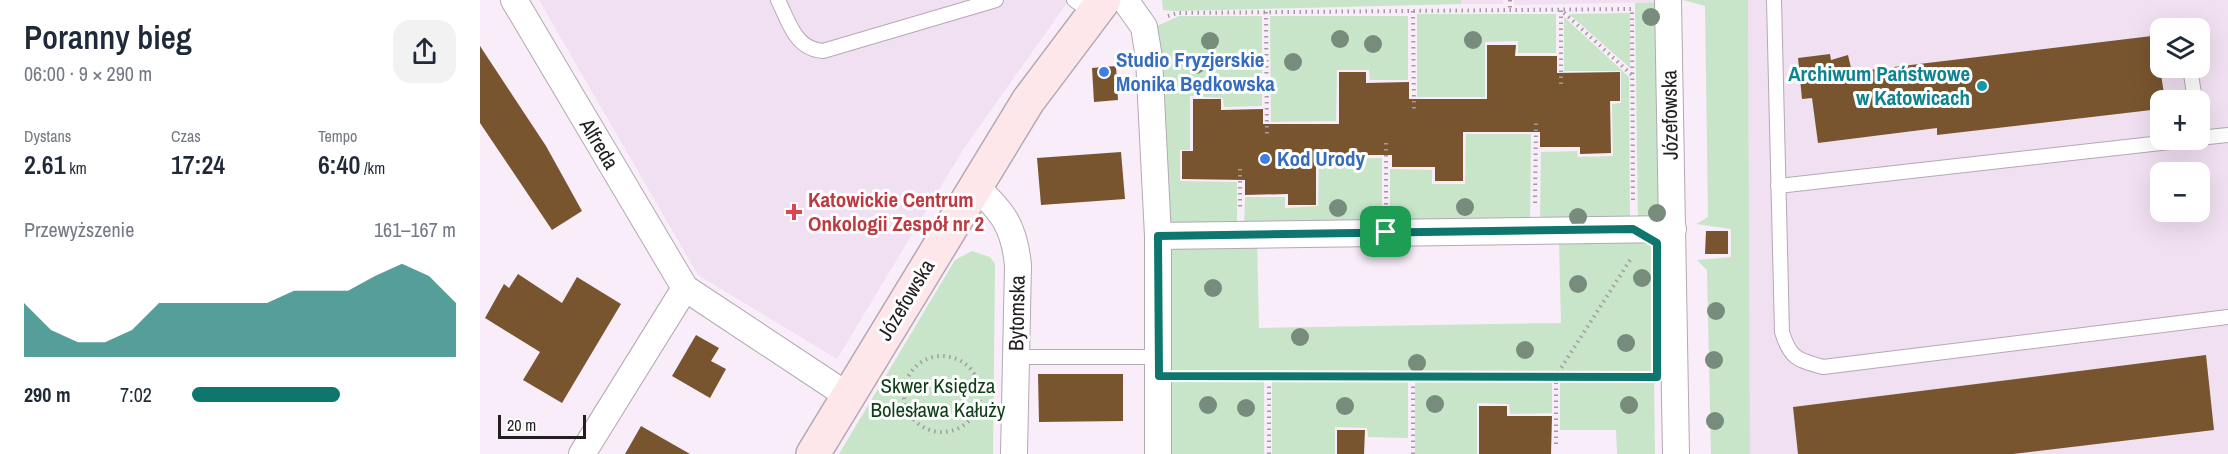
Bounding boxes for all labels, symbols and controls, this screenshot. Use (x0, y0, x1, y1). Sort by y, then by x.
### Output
text: Poranny bieg (24, 15, 192, 59)
map controls (2150, 18, 2210, 222)
button: layers (2150, 18, 2210, 78)
button: share (393, 20, 456, 83)
place label: Studio Fryzjerskie Monika Będkowska (1116, 45, 1275, 98)
place label: Archiwum Państwowe w Katowicach (1788, 59, 1970, 112)
text: 06:00 · 9 × 290 m (24, 60, 152, 87)
marker: Studio Fryzjerskie Monika Będkowska (1097, 65, 1111, 79)
street label: Józefowska (1654, 69, 1685, 160)
marker: Archiwum Państwowe w Katowicach (1975, 79, 1989, 93)
button: + (2150, 90, 2210, 150)
street label: Alfreda (572, 112, 626, 175)
text: Dystans (24, 125, 71, 147)
text: Czas (171, 125, 201, 147)
text: Tempo (318, 125, 357, 147)
place label: Kod Urody (1277, 144, 1365, 173)
text: 2.61 (24, 147, 66, 182)
text: 17:24 (171, 147, 225, 182)
text: 6:40 (318, 147, 360, 182)
marker: Kod Urody (1258, 152, 1272, 166)
text: km (66, 157, 87, 179)
text: /km (360, 157, 385, 179)
button: − (2150, 162, 2210, 222)
place label: Katowickie Centrum Onkologii Zespół nr 2 (808, 185, 984, 238)
marker: Katowickie Centrum Onkologii Zespół nr 2 (785, 203, 803, 221)
pin (1360, 206, 1411, 257)
icon: arrive (1369, 215, 1402, 248)
text: Przewyższenie (24, 216, 134, 243)
text: 161–167 m (374, 216, 456, 243)
street label: Józefowska (870, 253, 941, 346)
street label: Bytomska (1001, 275, 1032, 351)
park label: Skwer Księdza Bolesława Kałuży (871, 371, 1006, 424)
text: 290 m (24, 381, 71, 408)
text: 7:02 (120, 381, 152, 408)
scale bar (498, 412, 586, 440)
text: 20 m (507, 414, 536, 436)

